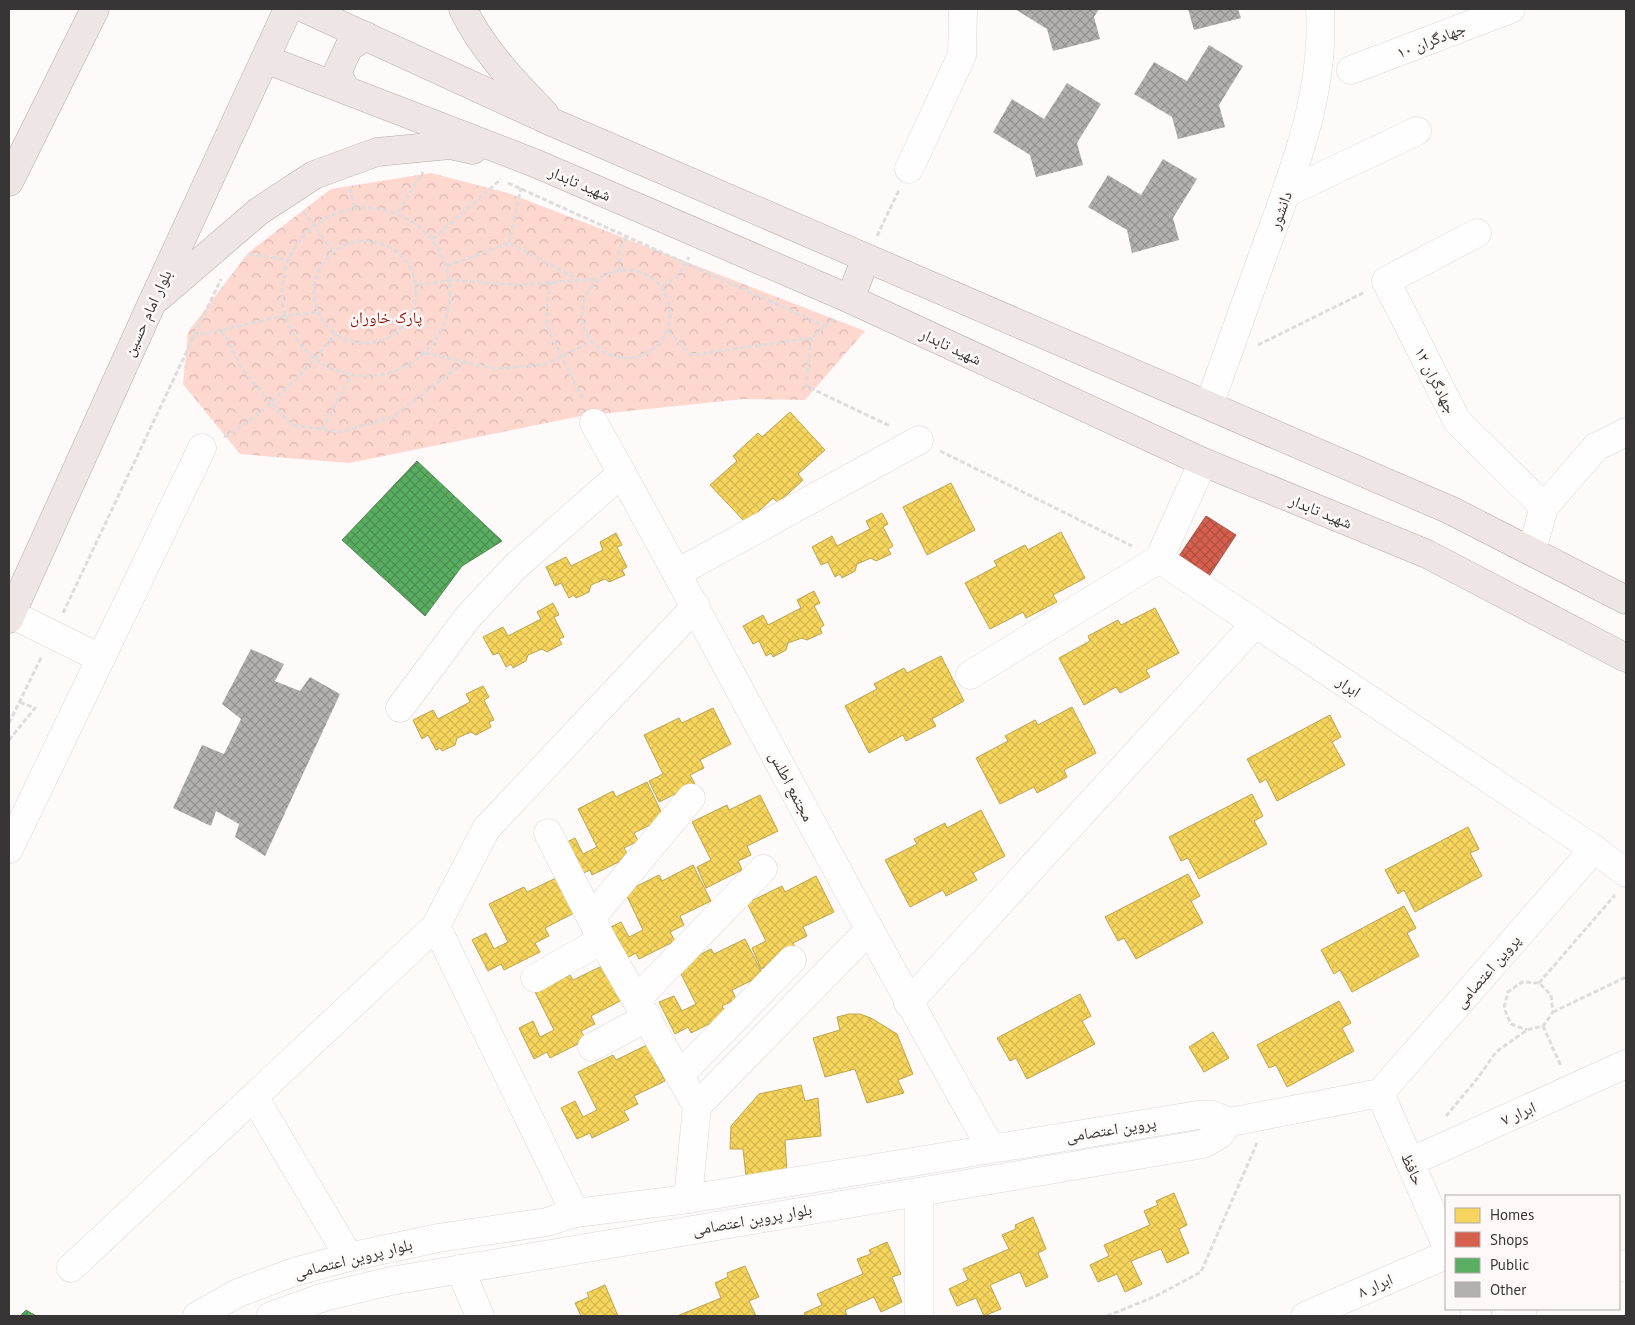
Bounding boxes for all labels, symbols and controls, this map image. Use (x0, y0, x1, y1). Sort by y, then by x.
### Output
street label: جهادگران ۱۰ (1394, 18, 1468, 63)
street label: شهید تابدار (545, 161, 614, 205)
street label: دانشور (1264, 188, 1296, 233)
street label: بلوار امام حسین (118, 267, 177, 360)
park label: پارک خاوران (350, 307, 423, 328)
street label: شهید تابدار (916, 323, 985, 369)
street label: جهادگران ۱۲ (1410, 343, 1461, 417)
street label: شهید تابدار (1286, 489, 1355, 533)
street label: ابرار (1332, 670, 1365, 701)
street label: مجتمع اطلس (764, 747, 819, 825)
street label: پروین اعتصامی (1450, 930, 1525, 1013)
street label: ابرار ۷ (1497, 1097, 1539, 1129)
street label: پروین اعتصامی (1064, 1112, 1158, 1147)
street label: حافظ (1397, 1150, 1429, 1188)
legend (1445, 1195, 1620, 1310)
street label: بلوار پروین اعتصامی (691, 1199, 814, 1240)
text: Homes (1490, 1205, 1534, 1224)
text: Shops (1490, 1230, 1529, 1249)
street label: بلوار پروین اعتصامی (292, 1234, 414, 1283)
text: Public (1490, 1255, 1529, 1274)
street label: ابرار ۸ (1354, 1269, 1396, 1301)
text: Other (1490, 1280, 1526, 1299)

